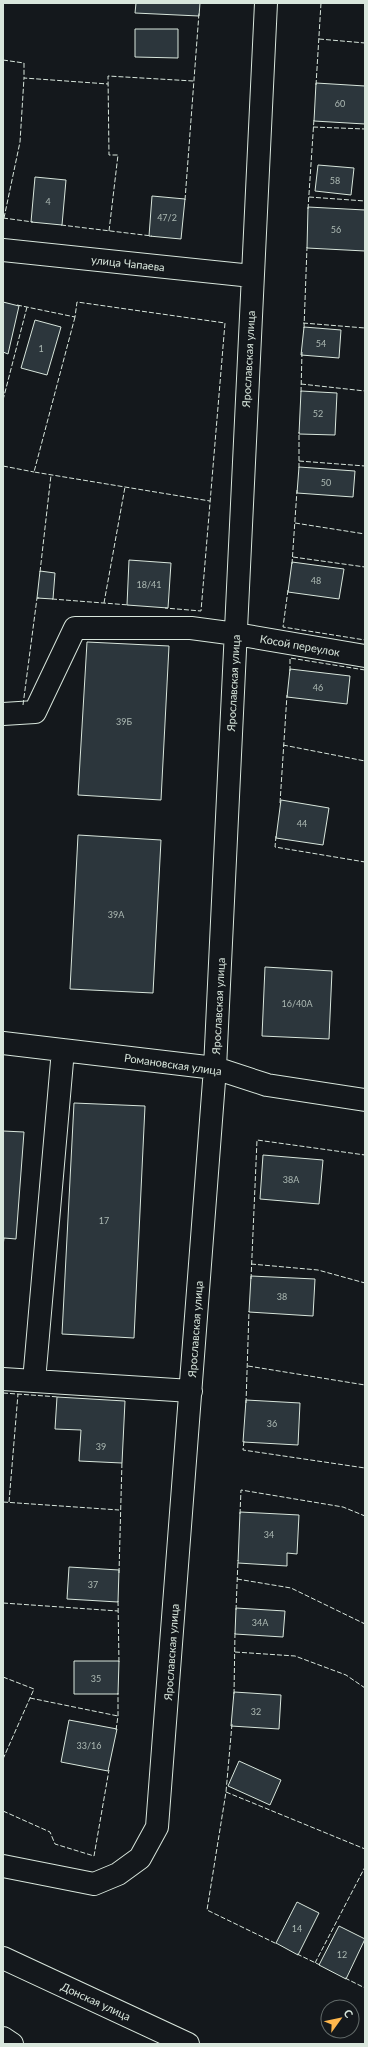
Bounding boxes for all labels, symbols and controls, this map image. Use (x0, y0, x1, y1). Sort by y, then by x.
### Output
house number: 60 (335, 98, 345, 109)
house number: 58 (330, 175, 340, 186)
house number: 4 (45, 196, 51, 207)
house number: 47/2 (157, 212, 177, 223)
house number: 56 (331, 224, 341, 235)
street label: улица Чапаева (91, 253, 165, 273)
street label: Ярославская улица (239, 310, 257, 409)
house number: 54 (316, 338, 326, 349)
house number: 1 (38, 343, 44, 354)
house number: 52 (313, 408, 323, 419)
house number: 50 (321, 477, 331, 488)
house number: 48 (311, 575, 321, 586)
house number: 18/41 (137, 579, 161, 590)
street label: Косой переулок (259, 632, 341, 658)
street label: Ярославская улица (224, 634, 242, 733)
house number: 46 (313, 682, 323, 693)
house number: 39Б (116, 716, 132, 727)
house number: 44 (297, 818, 307, 829)
house number: 39А (108, 909, 125, 920)
street label: Ярославская улица (209, 957, 227, 1056)
house number: 16/40А (281, 998, 313, 1009)
street label: Романовская улица (123, 1051, 223, 1077)
house number: 38А (283, 1174, 300, 1185)
house number: 17 (99, 1215, 109, 1226)
street label: Ярославская улица (185, 1280, 205, 1379)
house number: 38 (277, 1291, 287, 1302)
house number: 36 (267, 1418, 277, 1429)
house number: 39 (96, 1441, 106, 1452)
house number: 34 (264, 1529, 274, 1540)
house number: 37 (88, 1579, 98, 1590)
street label: Ярославская улица (161, 1603, 181, 1702)
house number: 34А (252, 1617, 269, 1628)
house number: 35 (91, 1673, 101, 1684)
house number: 32 (251, 1706, 261, 1717)
house number: 33/16 (77, 1740, 101, 1751)
house number: 14 (292, 1923, 302, 1934)
house number: 12 (337, 1949, 347, 1960)
street label: Донская улица (59, 1979, 133, 2023)
north arrow (320, 1999, 360, 2039)
text: С (341, 2007, 357, 2020)

